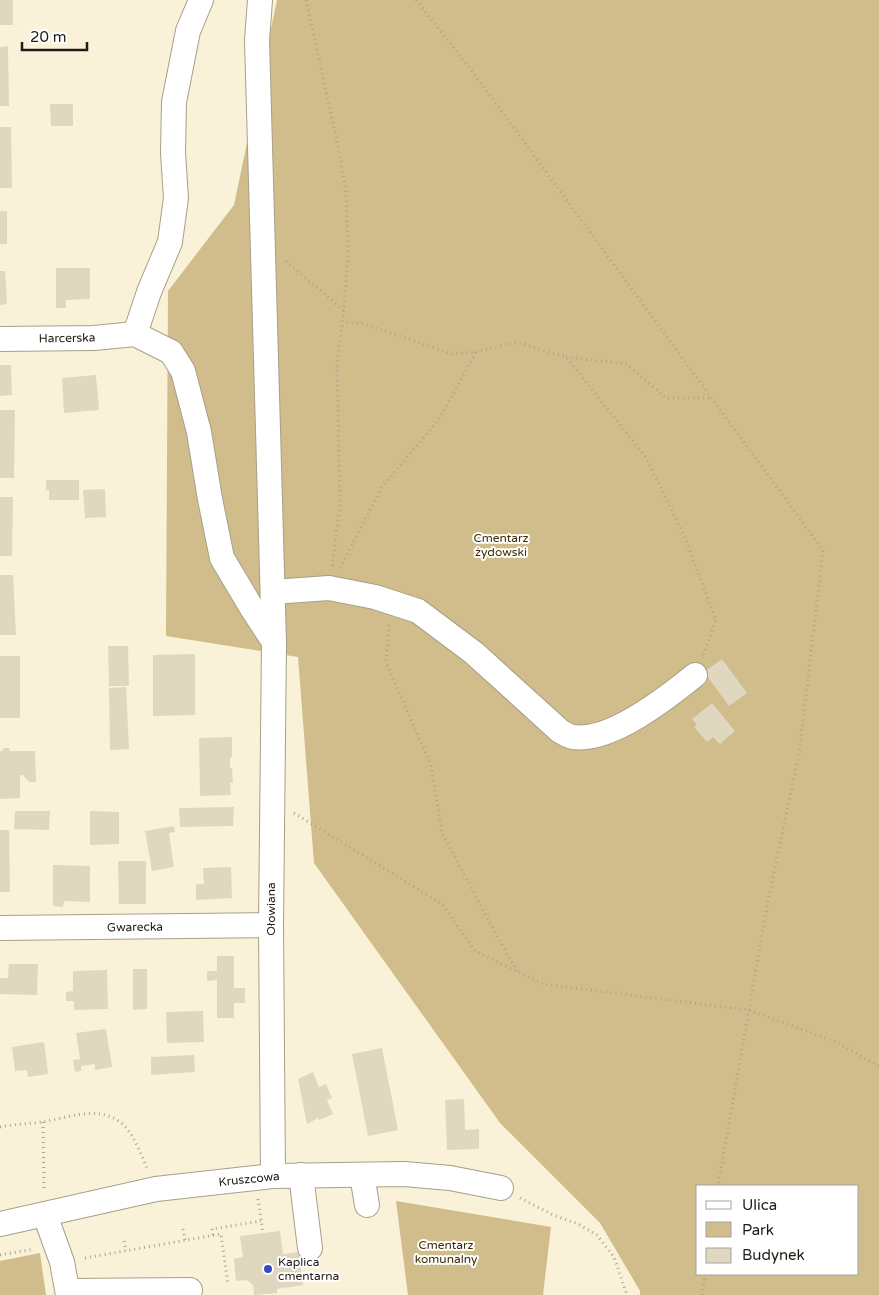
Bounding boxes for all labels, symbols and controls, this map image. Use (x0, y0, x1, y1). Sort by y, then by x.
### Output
scale bar (22, 20, 88, 52)
text: 20 m (30, 28, 67, 46)
street label: Harcerska (38, 331, 96, 345)
park label: Cmentarz żydowski (473, 531, 529, 559)
street label: Ołowiana (264, 882, 278, 936)
street label: Gwarecka (107, 920, 163, 934)
street label: Kruszcowa (218, 1169, 280, 1189)
legend (696, 1185, 859, 1275)
text: Ulica (742, 1196, 777, 1214)
text: Park (742, 1221, 774, 1239)
park label: Cmentarz komunalny (415, 1238, 478, 1266)
text: Budynek (742, 1246, 805, 1264)
place label: Kaplica cmentarna (278, 1255, 339, 1283)
marker: Kaplica cmentarna (262, 1263, 274, 1275)

